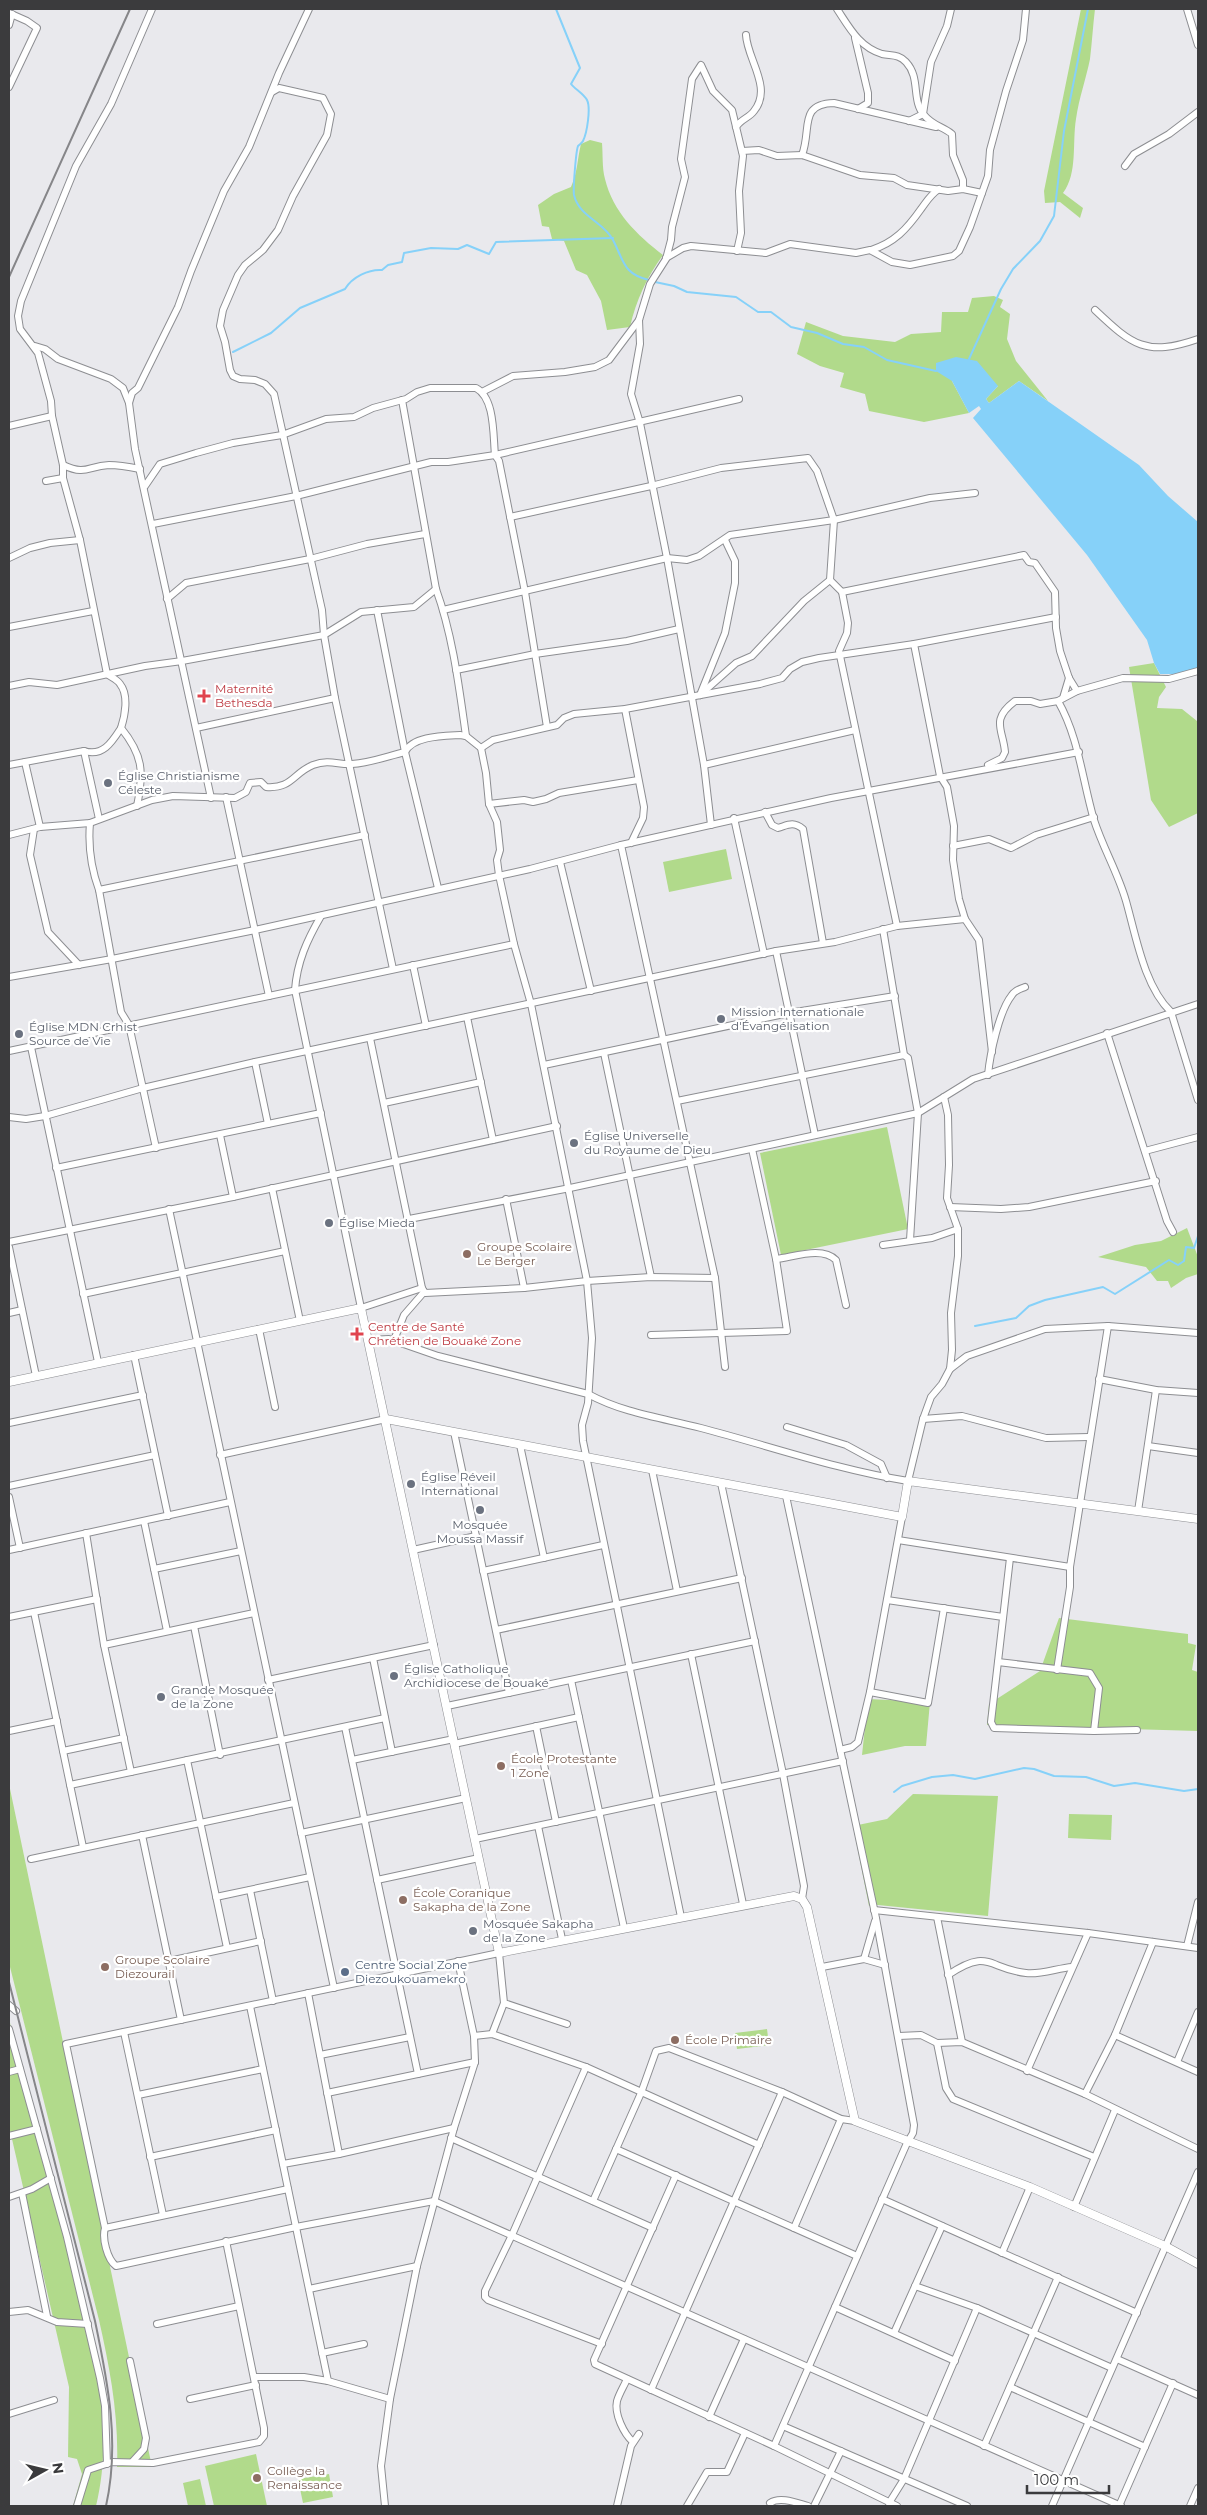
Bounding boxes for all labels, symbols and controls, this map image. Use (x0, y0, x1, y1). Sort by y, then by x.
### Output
place label: Maternité Bethesda (215, 681, 273, 710)
marker: Maternité Bethesda (197, 689, 211, 703)
place label: Église Christianisme Céleste (118, 768, 240, 797)
marker: Église Christianisme Céleste (102, 777, 114, 789)
place label: Mission Internationale d'Évangélisation (731, 1004, 864, 1033)
marker: Mission Internationale d'Évangélisation (715, 1013, 727, 1025)
place label: Église MDN Crhist Source de Vie (29, 1019, 138, 1048)
marker: Église MDN Crhist Source de Vie (13, 1028, 25, 1040)
place label: Église Universelle du Royaume de Dieu (584, 1128, 711, 1157)
marker: Église Universelle du Royaume de Dieu (568, 1137, 580, 1149)
place label: Église Mieda (339, 1215, 415, 1230)
marker: Église Mieda (323, 1217, 335, 1229)
place label: Groupe Scolaire Le Berger (477, 1239, 572, 1268)
marker: Groupe Scolaire Le Berger (461, 1248, 473, 1260)
place label: Centre de Santé Chrétien de Bouaké Zone (368, 1319, 521, 1348)
marker: Centre de Santé Chrétien de Bouaké Zone (350, 1327, 364, 1341)
place label: Église Réveil International (421, 1469, 499, 1498)
marker: Église Réveil International (405, 1478, 417, 1490)
marker: Mosquée Moussa Massif (474, 1504, 486, 1516)
place label: Mosquée Moussa Massif (437, 1517, 524, 1546)
place label: Église Catholique Archidiocese de Bouaké (404, 1661, 549, 1690)
marker: Église Catholique Archidiocese de Bouaké (388, 1670, 400, 1682)
place label: Grande Mosquée de la Zone (171, 1682, 274, 1711)
marker: Grande Mosquée de la Zone (155, 1691, 167, 1703)
place label: École Protestante 1 Zone (511, 1751, 617, 1780)
marker: École Protestante 1 Zone (495, 1760, 507, 1772)
place label: École Coranique Sakapha de la Zone (413, 1885, 531, 1914)
marker: École Coranique Sakapha de la Zone (397, 1894, 409, 1906)
place label: Mosquée Sakapha de la Zone (483, 1916, 594, 1945)
marker: Mosquée Sakapha de la Zone (467, 1925, 479, 1937)
place label: Groupe Scolaire Diezourail (115, 1952, 210, 1981)
place label: Centre Social Zone Diezoukouamekro (355, 1957, 467, 1986)
marker: Groupe Scolaire Diezourail (99, 1961, 111, 1973)
marker: Centre Social Zone Diezoukouamekro (339, 1966, 351, 1978)
place label: École Primaire (685, 2032, 772, 2047)
marker: École Primaire (669, 2034, 681, 2046)
north arrow (20, 2445, 70, 2495)
text: N (48, 2461, 68, 2475)
scale bar (1027, 2462, 1110, 2494)
place label: Collège la Renaissance (267, 2463, 342, 2492)
text: 100 m (1034, 2470, 1079, 2489)
marker: Collège la Renaissance (251, 2472, 263, 2484)

